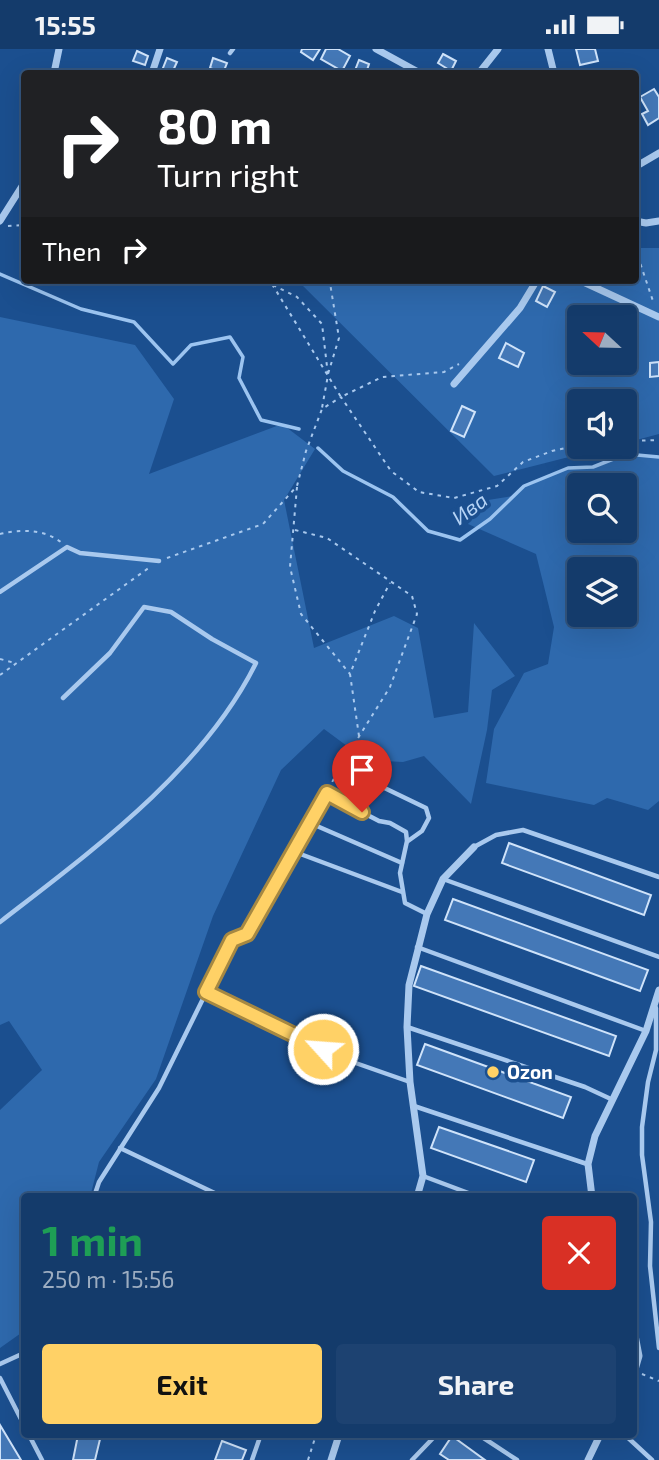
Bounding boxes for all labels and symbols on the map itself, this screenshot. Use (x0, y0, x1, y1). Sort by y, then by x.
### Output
north arrow (567, 305, 637, 375)
water label: Ива (446, 486, 492, 529)
pin (332, 740, 392, 812)
position arrow (286, 1012, 360, 1086)
place label: Ozon (507, 1060, 553, 1083)
marker: Ozon (485, 1064, 501, 1080)

